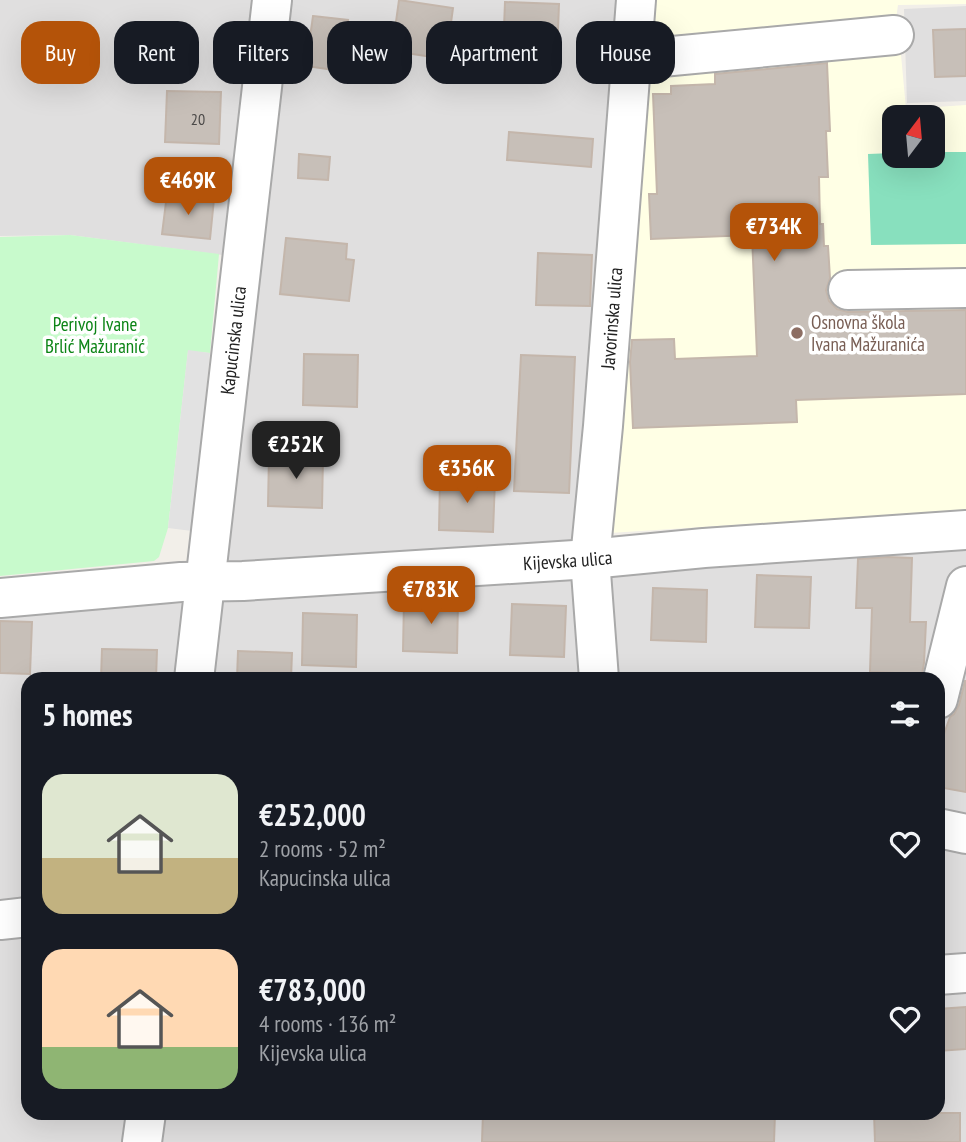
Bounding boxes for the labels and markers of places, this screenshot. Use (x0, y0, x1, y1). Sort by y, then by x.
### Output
pin: €469K (139, 158, 237, 217)
pin: €734K (725, 204, 823, 263)
place label: Osnovna škola Ivana Mažuranića (811, 310, 925, 356)
marker: Osnovna škola Ivana Mažuranića (789, 325, 805, 341)
pin: €252K (247, 421, 345, 481)
pin: €356K (418, 446, 516, 505)
pin: €783K (382, 566, 480, 626)

